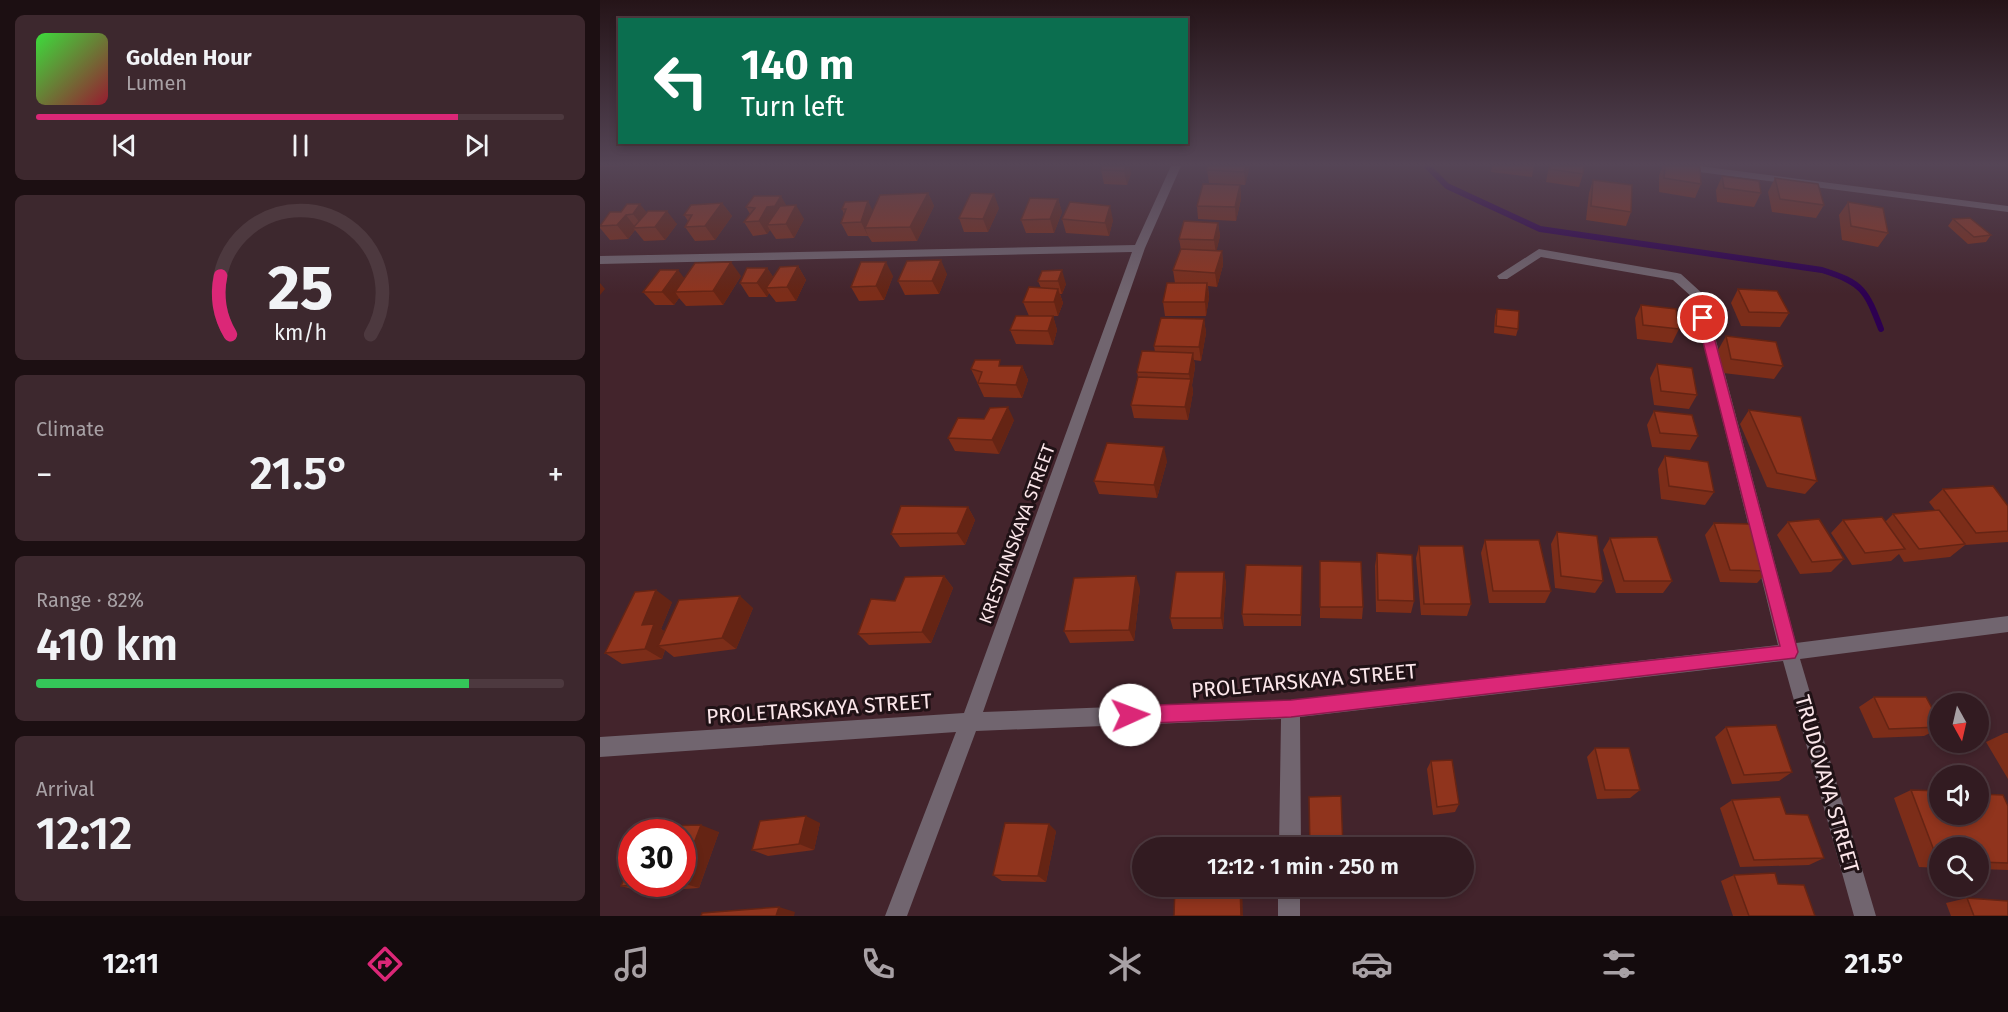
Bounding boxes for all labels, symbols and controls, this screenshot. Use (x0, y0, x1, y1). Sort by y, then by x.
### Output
text: 140 m (741, 40, 854, 90)
icon: left (642, 42, 720, 120)
text: Golden Hour (126, 44, 252, 71)
text: Lumen (126, 71, 187, 95)
text: Turn left (741, 91, 844, 123)
icon: previous (108, 129, 141, 162)
icon: pause (284, 129, 317, 162)
icon: next (460, 129, 493, 162)
text: 25 (267, 251, 333, 326)
pin (1677, 292, 1728, 343)
icon: arrive (1686, 301, 1719, 334)
text: km/h (273, 320, 327, 346)
text: Climate (36, 417, 104, 441)
street label: KRESTIANSKAYA STREET (974, 440, 1060, 627)
text: 21.5° (250, 447, 350, 501)
text: − (36, 455, 53, 495)
text: + (548, 455, 564, 495)
text: Range · 82% (36, 588, 144, 612)
text: 410 km (36, 618, 178, 672)
street label: PROLETARSKAYA STREET (1190, 658, 1418, 704)
position arrow (1098, 683, 1162, 747)
street label: PROLETARSKAYA STREET (705, 688, 933, 730)
street label: TRUDOVAYA STREET (1789, 692, 1865, 876)
north arrow (1929, 693, 1989, 753)
map controls (1929, 693, 1989, 897)
button: sound (1929, 765, 1989, 825)
text: Arrival (36, 777, 95, 801)
text: 12:12 (36, 807, 132, 861)
speed limit sign: 30 (618, 819, 696, 897)
button: search (1929, 837, 1989, 897)
text: 12:12 · 1 min · 250 m (1207, 853, 1399, 880)
icon: directions (364, 943, 406, 985)
icon: music (611, 943, 653, 985)
icon: phone (857, 943, 899, 985)
icon: climate (1104, 943, 1146, 985)
icon: car (1351, 943, 1393, 985)
icon: filters (1598, 943, 1640, 985)
text: 12:11 (102, 948, 159, 980)
text: 21.5° (1845, 948, 1906, 980)

